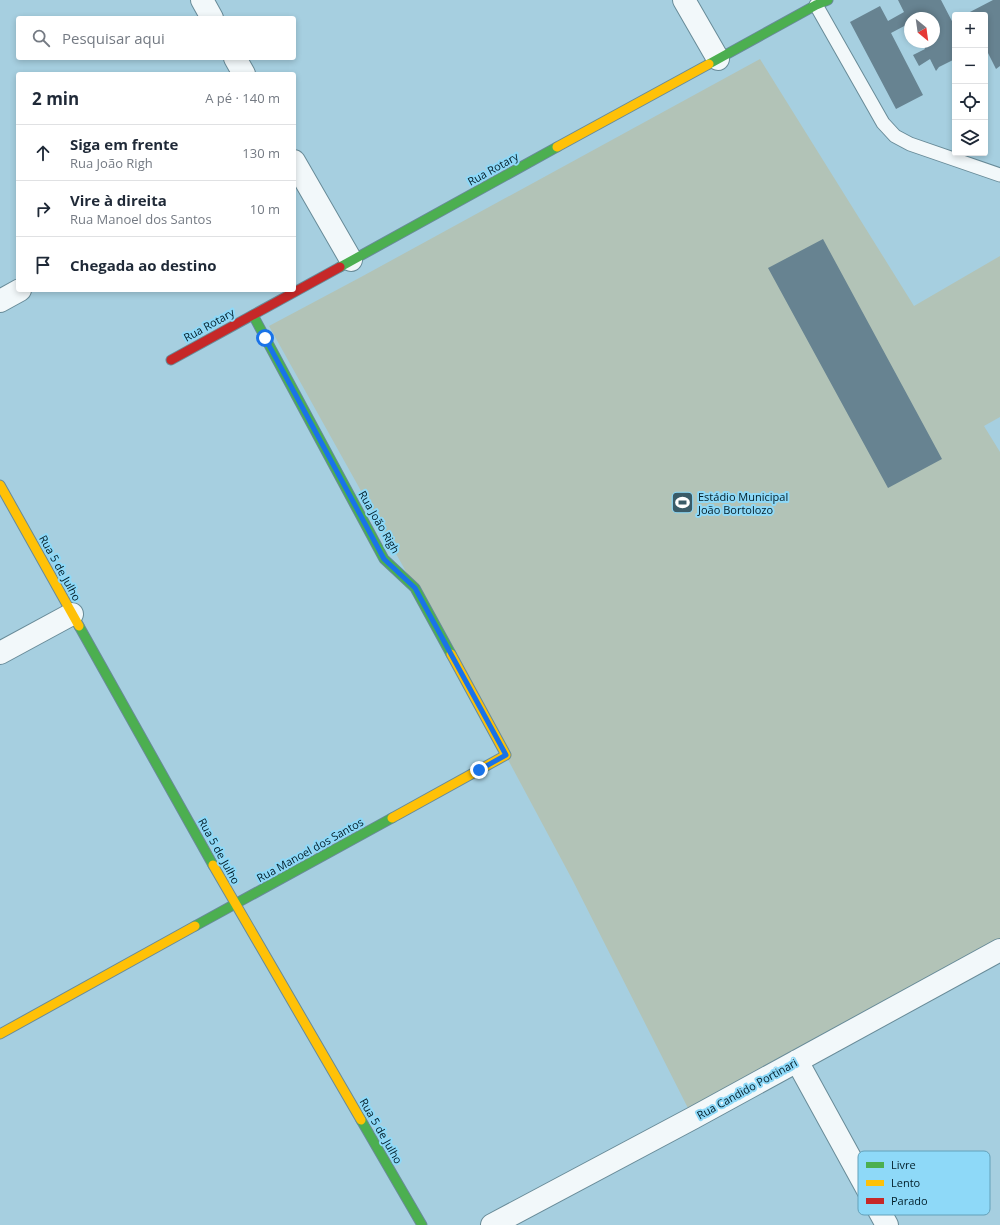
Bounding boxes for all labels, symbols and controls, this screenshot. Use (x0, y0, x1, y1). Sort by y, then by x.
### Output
north arrow (904, 12, 940, 48)
map controls (952, 12, 988, 156)
button: + (952, 12, 988, 48)
search box (16, 16, 296, 60)
icon: search (30, 27, 52, 49)
text: Pesquisar aqui (62, 28, 165, 48)
button: − (952, 48, 988, 84)
button: locate (952, 84, 988, 120)
text: 2 min (32, 87, 79, 110)
text: A pé · 140 m (205, 89, 280, 107)
button: layers (952, 120, 988, 156)
text: Siga em frente (70, 134, 178, 154)
icon: ahead (32, 142, 54, 164)
text: 130 m (242, 144, 280, 162)
street label: Rua Rotary (465, 148, 521, 189)
text: Rua João Righ (70, 154, 153, 172)
text: Vire à direita (70, 190, 167, 210)
icon: right (32, 198, 54, 220)
text: 10 m (250, 200, 280, 218)
text: Rua Manoel dos Santos (70, 210, 212, 228)
icon: arrive (32, 254, 54, 276)
text: Chegada ao destino (70, 255, 217, 275)
street label: Rua Rotary (181, 304, 237, 345)
route start (256, 329, 274, 347)
street label: Rua João Righ (355, 488, 403, 556)
place label: Estádio Municipal João Bortolozo (697, 489, 788, 517)
sports icon: Estádio Municipal João Bortolozo (670, 490, 696, 516)
street label: Rua 5 de Julho (36, 532, 85, 604)
route end (470, 761, 488, 779)
street label: Rua Manoel dos Santos (254, 814, 366, 885)
street label: Rua 5 de Julho (195, 815, 244, 887)
street label: Rua Candido Portinari (694, 1055, 800, 1122)
street label: Rua 5 de Julho (357, 1095, 406, 1167)
legend (858, 1151, 990, 1215)
text: Livre (891, 1157, 916, 1172)
text: Lento (891, 1175, 921, 1190)
text: Parado (891, 1193, 928, 1208)

